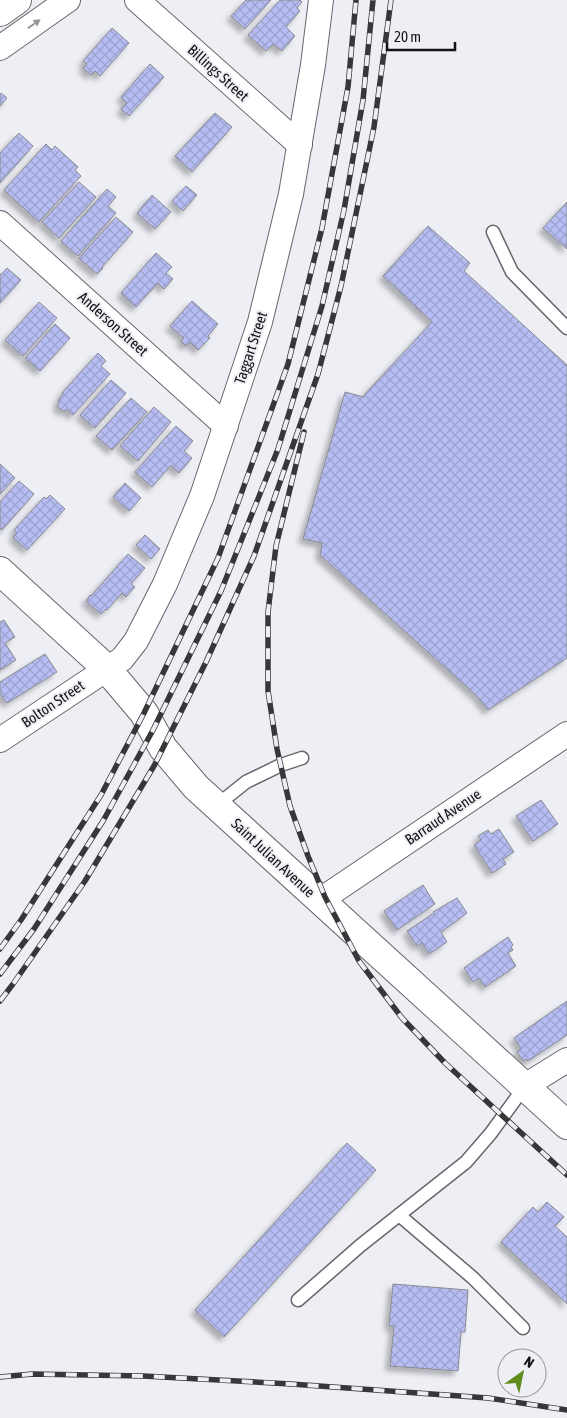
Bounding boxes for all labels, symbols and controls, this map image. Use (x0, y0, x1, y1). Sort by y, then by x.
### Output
one-way arrow (27, 19, 41, 29)
scale bar (387, 20, 454, 52)
text: 20 m (394, 28, 421, 45)
street label: Billings Street (184, 41, 252, 104)
street label: Anderson Street (75, 288, 152, 359)
street label: Taggart Street (231, 309, 270, 386)
street label: Bolton Street (18, 677, 87, 731)
street label: Barraud Avenue (402, 785, 484, 848)
street label: Saint Julian Avenue (228, 815, 319, 901)
north arrow (497, 1348, 547, 1398)
text: N (521, 1353, 537, 1371)

